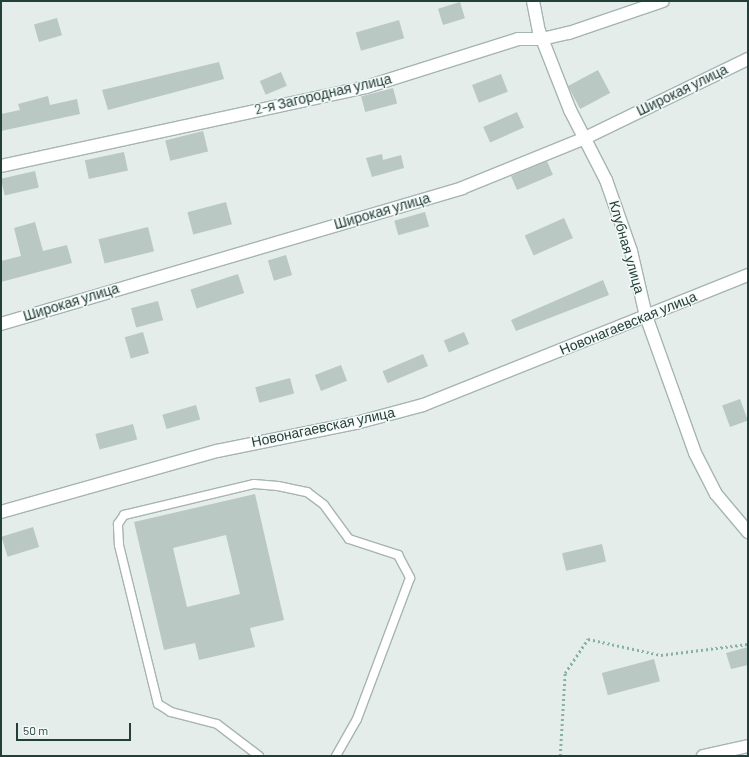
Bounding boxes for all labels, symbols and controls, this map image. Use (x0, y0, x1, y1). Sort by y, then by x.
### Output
street label: Широкая улица (634, 61, 730, 119)
street label: 2-я Загородная улица (253, 70, 393, 118)
street label: Широкая улица (332, 189, 432, 233)
street label: Клубная улица (606, 199, 648, 295)
street label: Широкая улица (21, 279, 121, 325)
street label: Новонагаевская улица (557, 288, 699, 358)
street label: Новонагаевская улица (250, 404, 396, 450)
scale bar (18, 715, 133, 741)
text: 50 m (23, 723, 48, 737)

